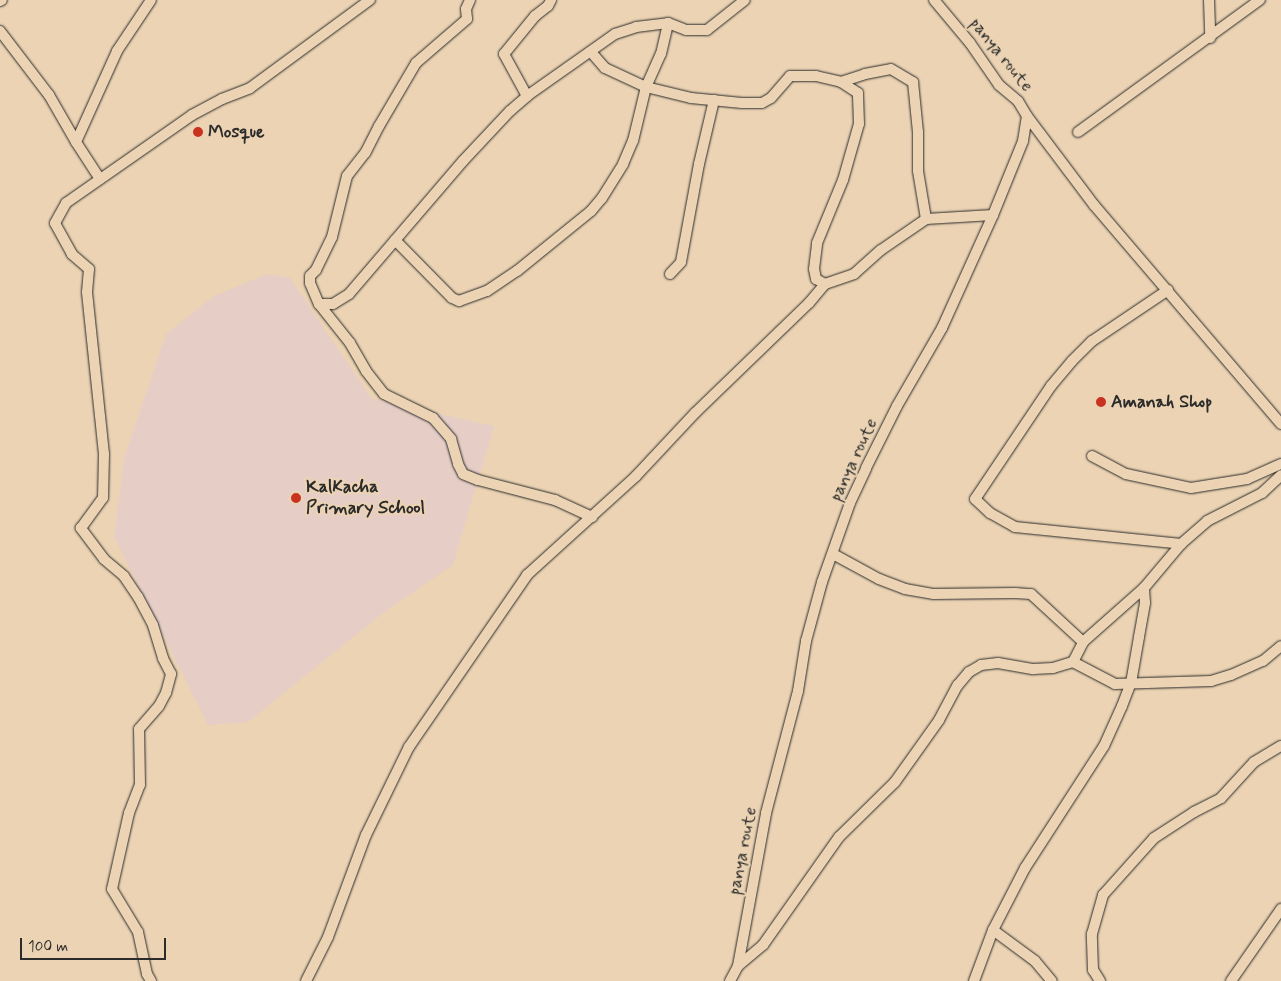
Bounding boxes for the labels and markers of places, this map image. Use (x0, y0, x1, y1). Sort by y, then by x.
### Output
place label: Mosque (208, 121, 264, 143)
marker: Mosque (192, 126, 204, 138)
place label: Amanah Shop (1111, 391, 1212, 413)
marker: Amanah Shop (1095, 396, 1107, 408)
place label: KalKacha Primary School (306, 477, 425, 520)
marker: KalKacha Primary School (290, 492, 302, 504)

